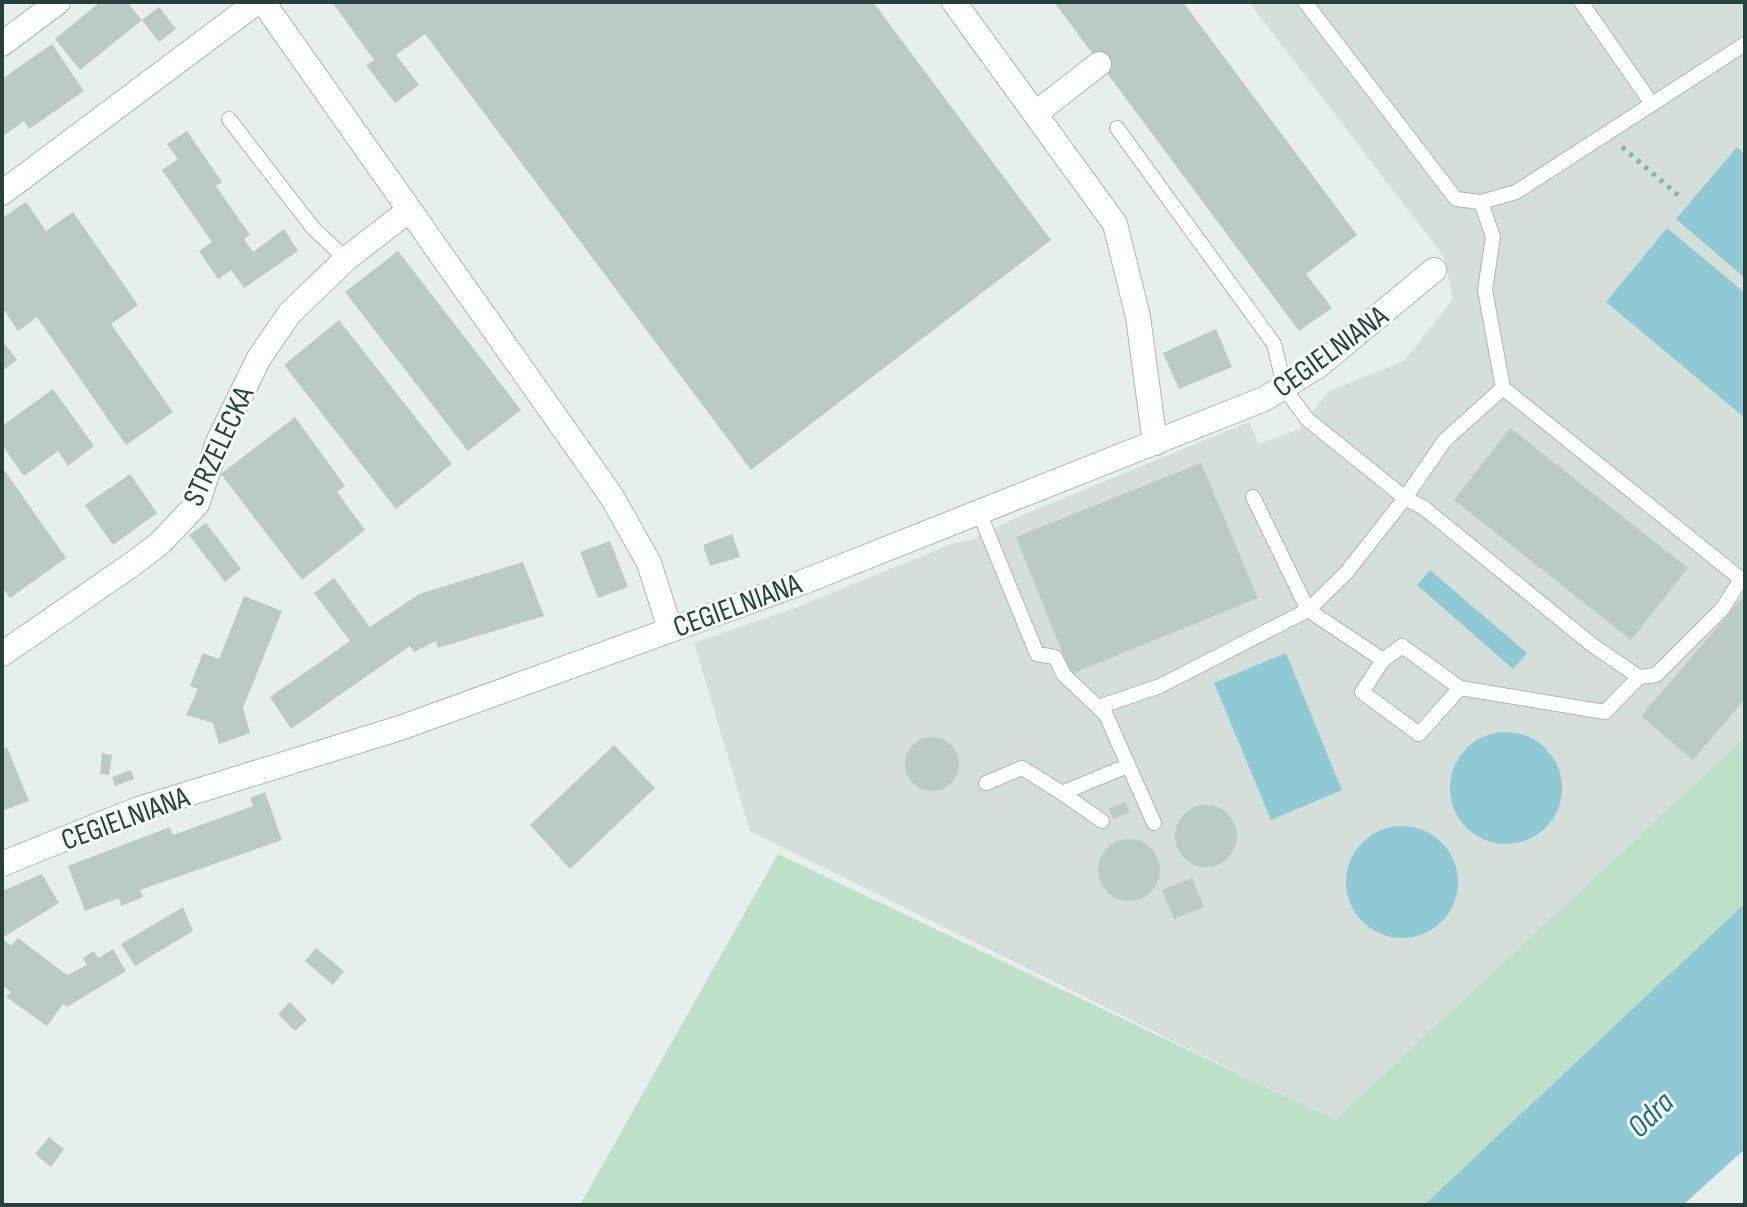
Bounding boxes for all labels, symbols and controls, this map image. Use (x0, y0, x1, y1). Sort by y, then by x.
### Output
street label: CEGIELNIANA (1266, 298, 1395, 406)
street label: STRZELECKA (176, 381, 262, 512)
street label: CEGIELNIANA (668, 566, 806, 646)
street label: CEGIELNIANA (56, 779, 194, 859)
water label: Odra (1620, 1084, 1683, 1146)

